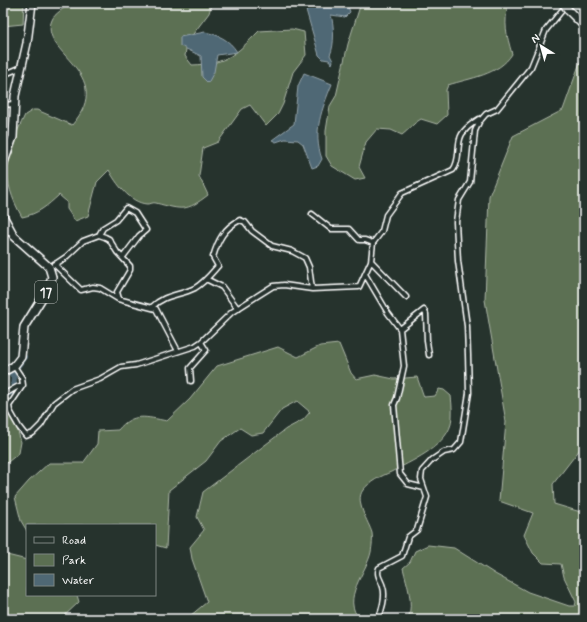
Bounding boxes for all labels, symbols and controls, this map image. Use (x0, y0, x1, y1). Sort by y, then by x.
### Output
north arrow (521, 26, 561, 66)
text: N (528, 31, 543, 47)
road number: 17 (35, 281, 57, 303)
legend (26, 524, 156, 596)
text: Road (62, 533, 86, 549)
text: Park (62, 553, 86, 569)
text: Water (62, 573, 94, 589)

